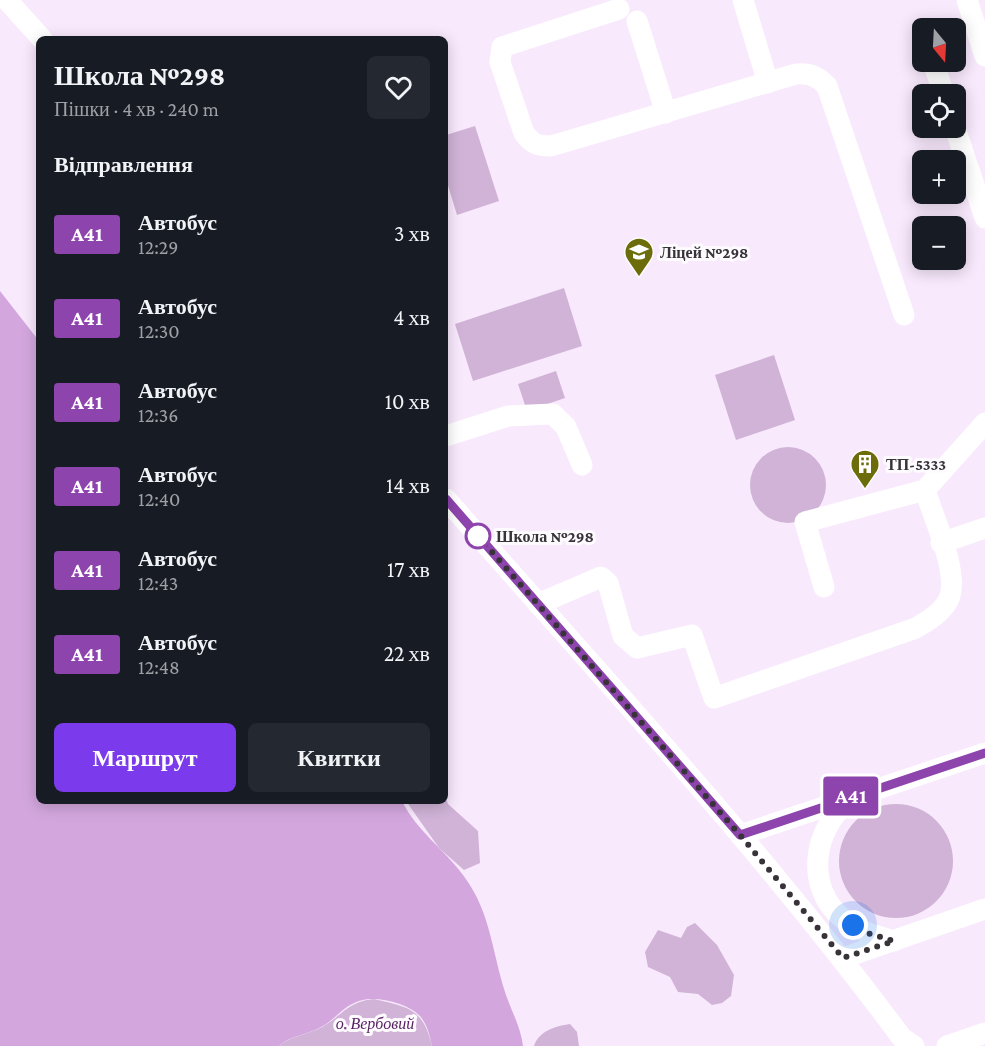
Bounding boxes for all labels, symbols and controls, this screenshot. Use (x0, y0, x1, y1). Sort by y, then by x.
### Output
north arrow (912, 18, 966, 72)
map controls (912, 18, 966, 270)
button: heart (367, 56, 430, 119)
text: Школа №298 (54, 60, 225, 91)
button: locate (912, 84, 966, 138)
text: Пішки · 4 хв · 240 m (54, 98, 219, 120)
button: + (912, 150, 966, 204)
text: Відправлення (54, 152, 193, 177)
text: Автобус (138, 210, 217, 235)
button: − (912, 216, 966, 270)
text: 3 хв (394, 221, 430, 246)
text: A41 (71, 222, 103, 246)
text: 12:29 (138, 236, 178, 258)
school or university icon: Ліцей №298 (623, 236, 655, 278)
place label: Ліцей №298 (660, 244, 748, 261)
text: Автобус (138, 294, 217, 319)
text: 4 хв (393, 305, 430, 330)
text: A41 (71, 306, 103, 330)
text: 12:30 (138, 320, 180, 342)
text: Автобус (138, 378, 217, 403)
text: 10 хв (385, 389, 430, 414)
text: A41 (71, 390, 103, 414)
text: 12:36 (138, 404, 178, 426)
building icon: ТП-5333 (849, 448, 881, 490)
place label: ТП-5333 (886, 456, 946, 473)
text: Автобус (138, 462, 217, 487)
text: 14 хв (386, 473, 430, 498)
text: A41 (71, 474, 103, 498)
text: 12:40 (138, 488, 180, 510)
marker: Школа №298 (465, 523, 491, 549)
place label: Школа №298 (496, 528, 594, 545)
text: Автобус (138, 546, 217, 571)
text: 17 хв (387, 557, 430, 582)
text: A41 (71, 558, 103, 582)
text: 12:43 (138, 572, 178, 594)
text: Автобус (138, 630, 217, 655)
text: 22 хв (384, 641, 430, 666)
text: A41 (71, 642, 103, 666)
text: 12:48 (138, 656, 180, 678)
button: Маршрут (54, 723, 236, 792)
button: Квитки (248, 723, 430, 792)
line badge: A41 (816, 776, 886, 816)
text: A41 (835, 784, 867, 808)
your location (838, 910, 868, 940)
park label: о. Вербовий (336, 1015, 414, 1033)

